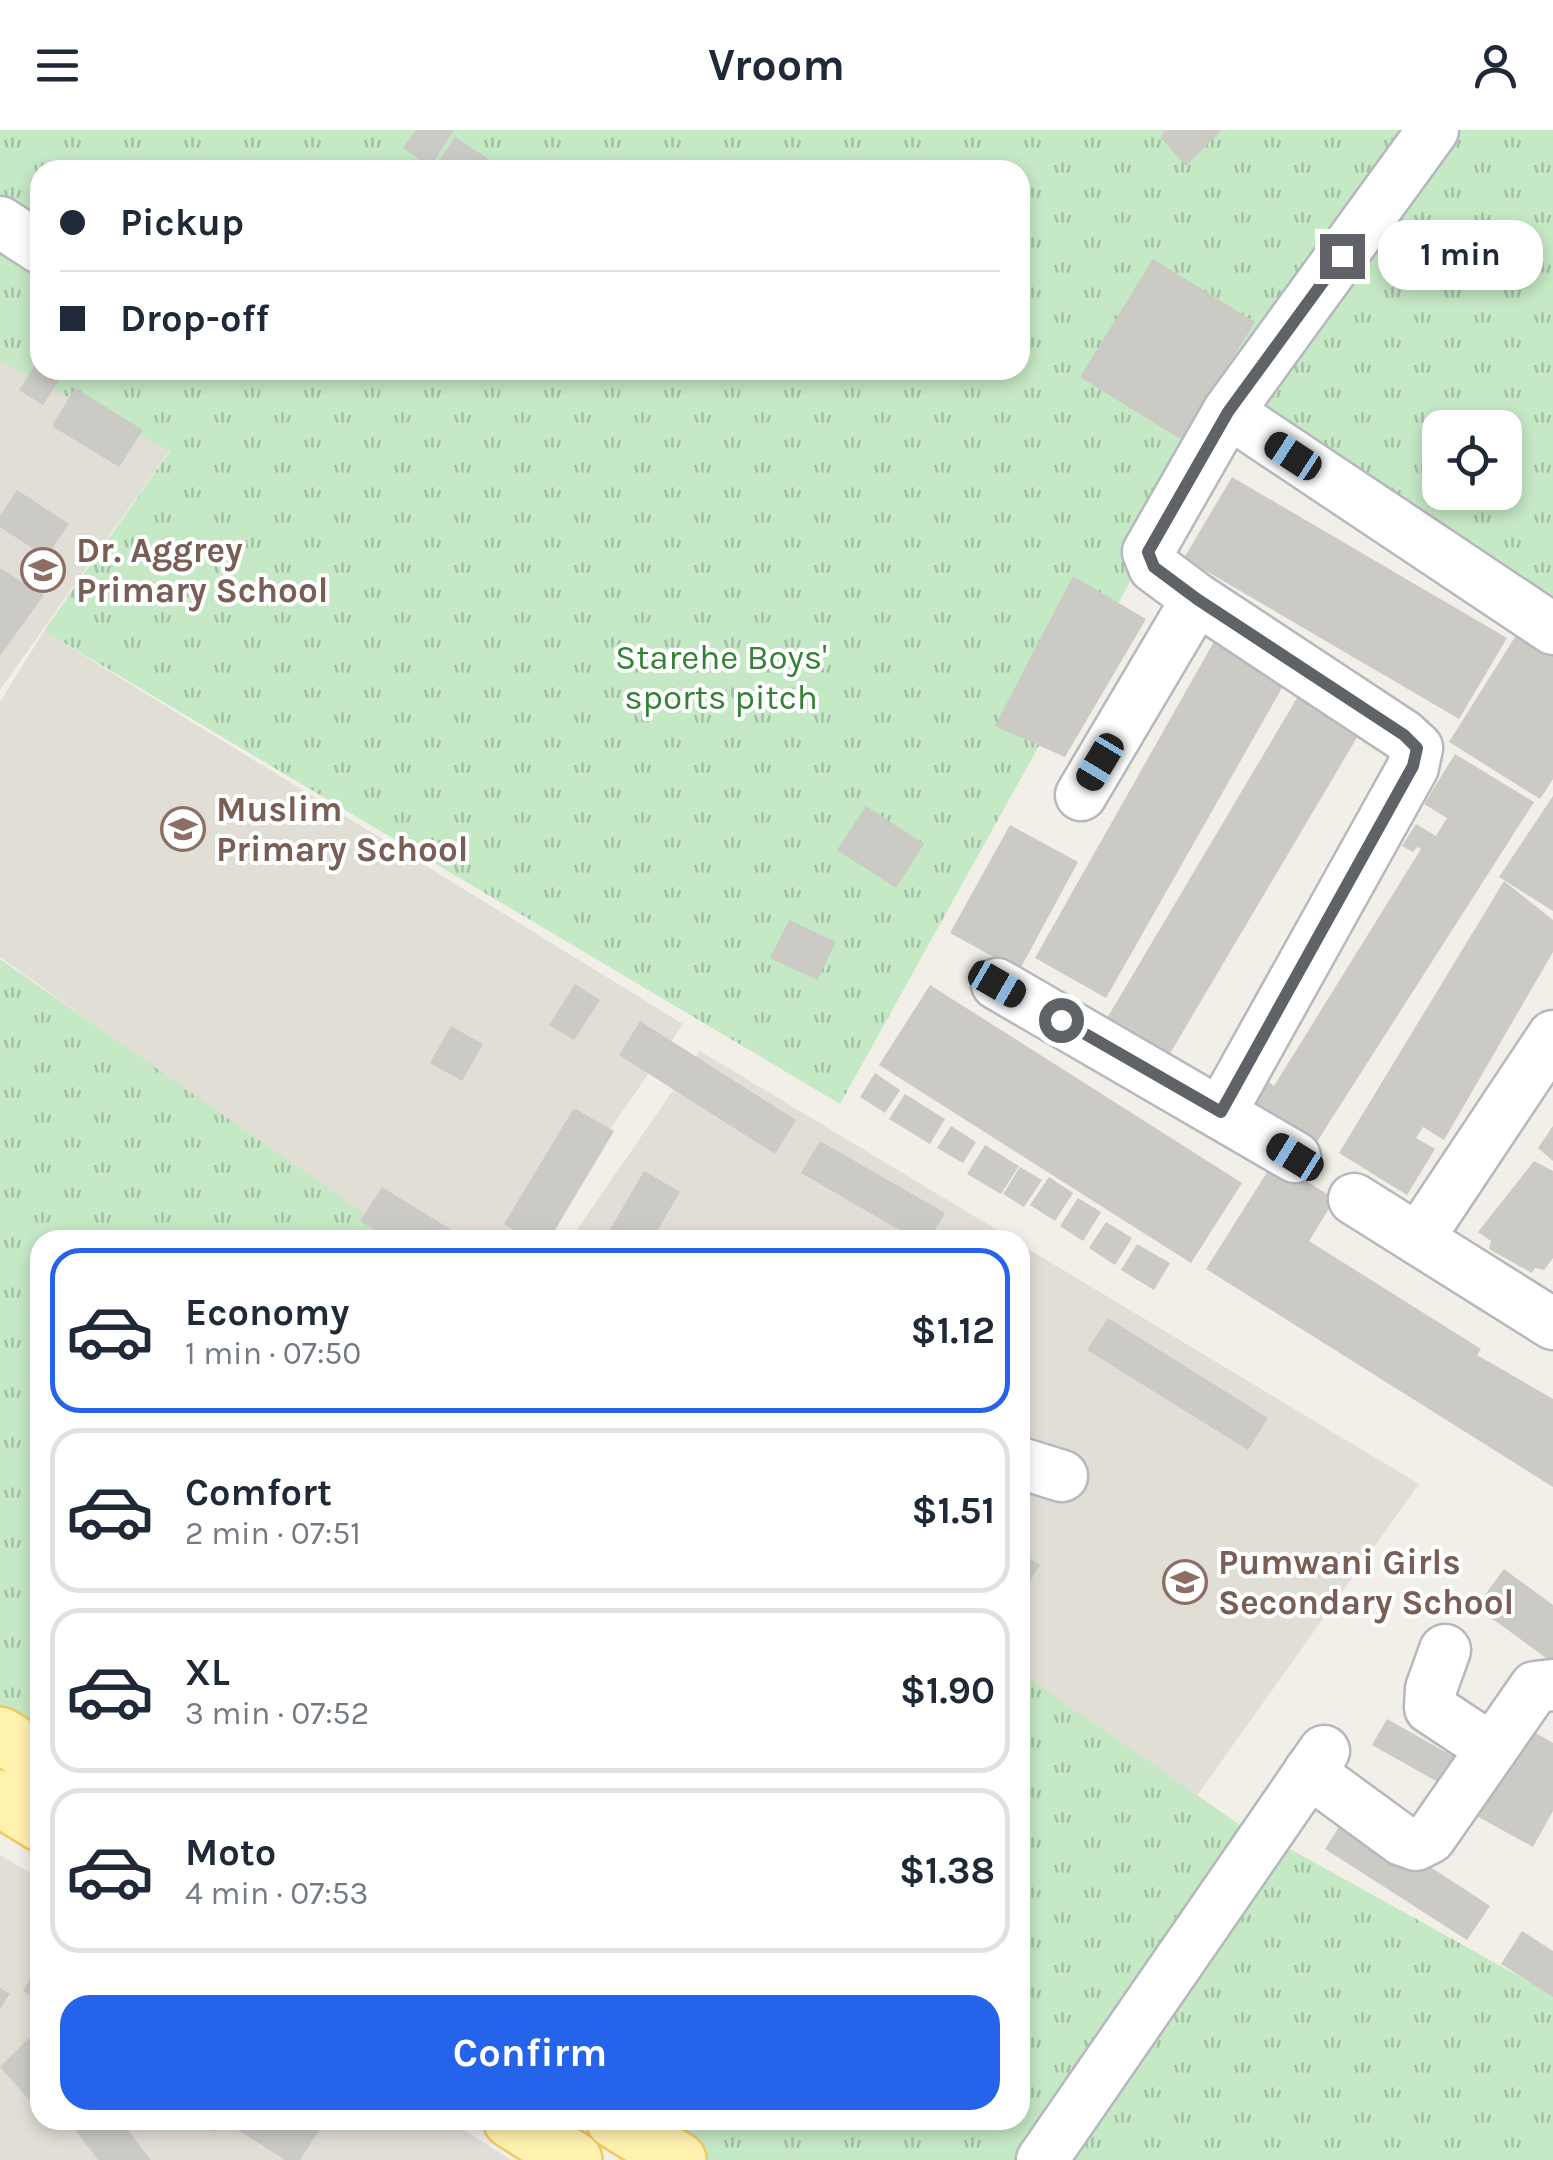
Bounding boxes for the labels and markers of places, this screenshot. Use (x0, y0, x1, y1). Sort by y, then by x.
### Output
place label: Dr. Aggrey Primary School (76, 530, 328, 612)
school or university icon: Dr. Aggrey Primary School (20, 547, 66, 593)
place label: Muslim Primary School (216, 789, 468, 871)
school or university icon: Muslim Primary School (160, 806, 206, 852)
place label: Pumwani Girls Secondary School (1218, 1542, 1514, 1624)
school or university icon: Pumwani Girls Secondary School (1162, 1559, 1208, 1605)

